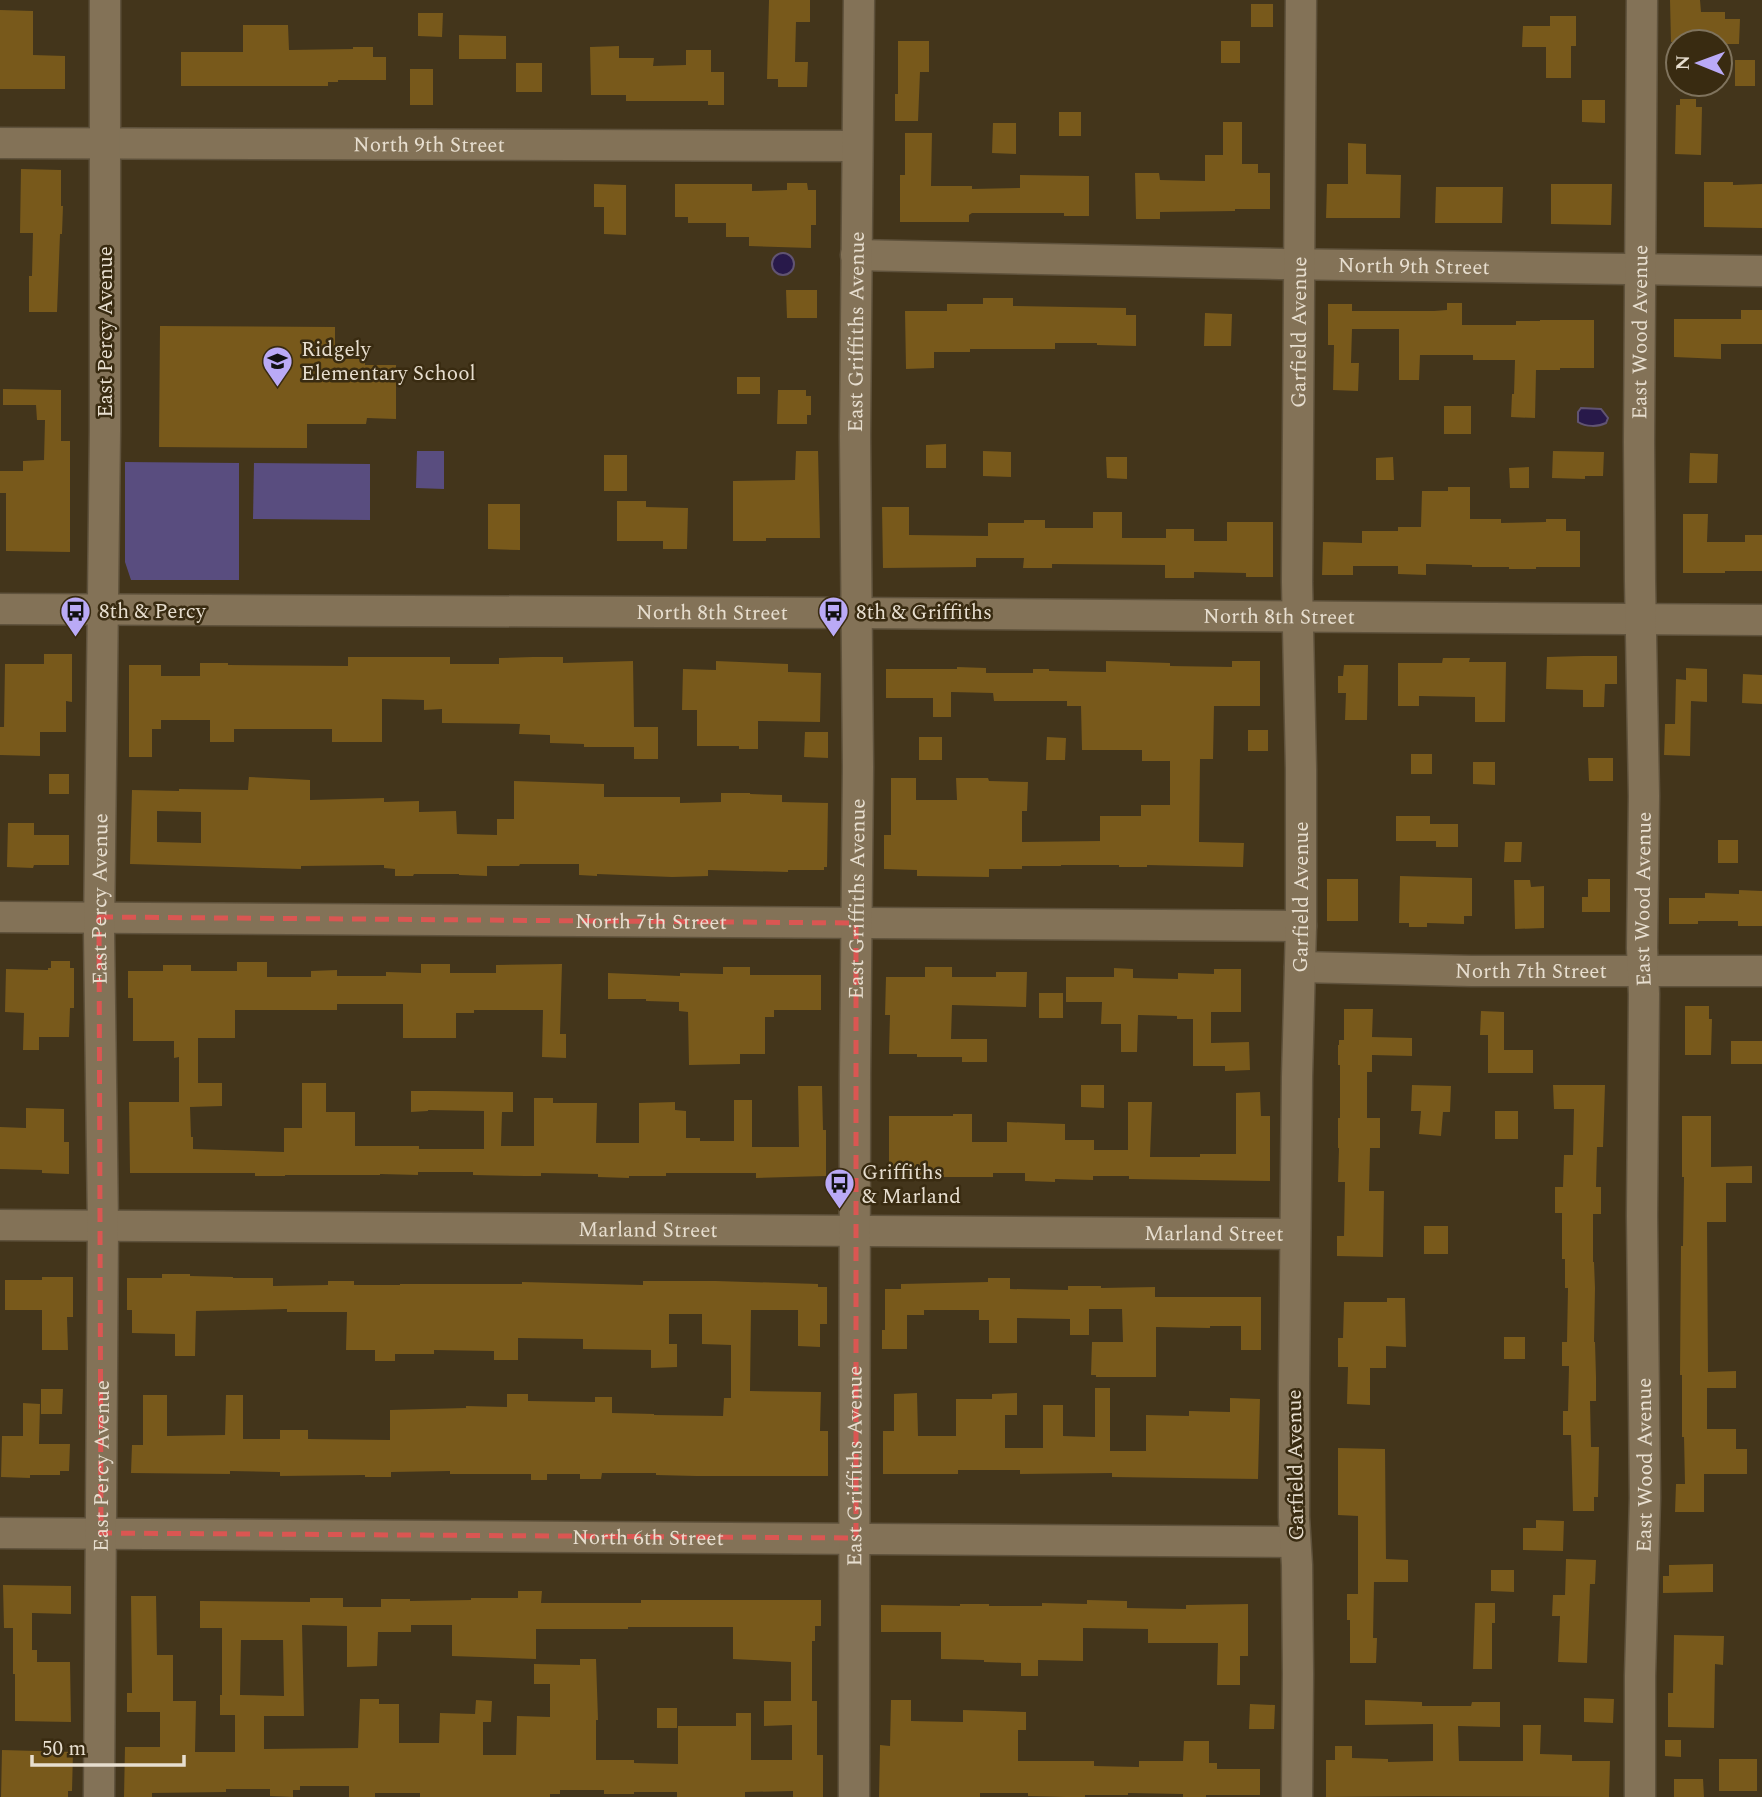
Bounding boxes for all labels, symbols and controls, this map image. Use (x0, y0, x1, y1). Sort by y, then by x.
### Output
north arrow (1664, 28, 1734, 98)
text: N (1669, 55, 1698, 71)
street label: North 9th Street (353, 129, 505, 162)
street label: East Griffiths Avenue (840, 231, 874, 433)
street label: East Wood Avenue (1624, 245, 1657, 420)
street label: East Percy Avenue (90, 246, 122, 418)
street label: North 9th Street (1338, 250, 1490, 284)
street label: Garfield Avenue (1283, 256, 1316, 408)
place label: Ridgely Elementary School (301, 334, 476, 390)
school or university icon: Ridgely Elementary School (261, 344, 295, 388)
bus stop icon: 8th & Percy (59, 594, 93, 638)
bus stop icon: 8th & Griffiths (816, 595, 850, 639)
place label: 8th & Percy (99, 596, 207, 628)
street label: North 8th Street (636, 597, 788, 630)
place label: 8th & Griffiths (856, 597, 992, 629)
street label: North 8th Street (1203, 601, 1355, 634)
street label: East Griffiths Avenue (841, 798, 875, 1000)
street label: East Wood Avenue (1627, 811, 1661, 987)
street label: East Percy Avenue (84, 813, 117, 985)
street label: Garfield Avenue (1285, 821, 1318, 973)
street label: North 7th Street (575, 906, 727, 939)
street label: North 7th Street (1455, 956, 1607, 988)
place label: Griffiths & Marland (862, 1157, 961, 1213)
bus stop icon: Griffiths & Marland (822, 1167, 856, 1211)
street label: Marland Street (578, 1214, 718, 1247)
street label: Marland Street (1144, 1218, 1284, 1251)
street label: East Griffiths Avenue (839, 1366, 872, 1566)
street label: East Wood Avenue (1628, 1377, 1662, 1553)
street label: East Percy Avenue (86, 1380, 119, 1552)
street label: Garfield Avenue (1279, 1389, 1313, 1541)
street label: North 6th Street (572, 1522, 724, 1555)
scale bar (32, 1724, 184, 1768)
text: 50 m (42, 1733, 86, 1765)

